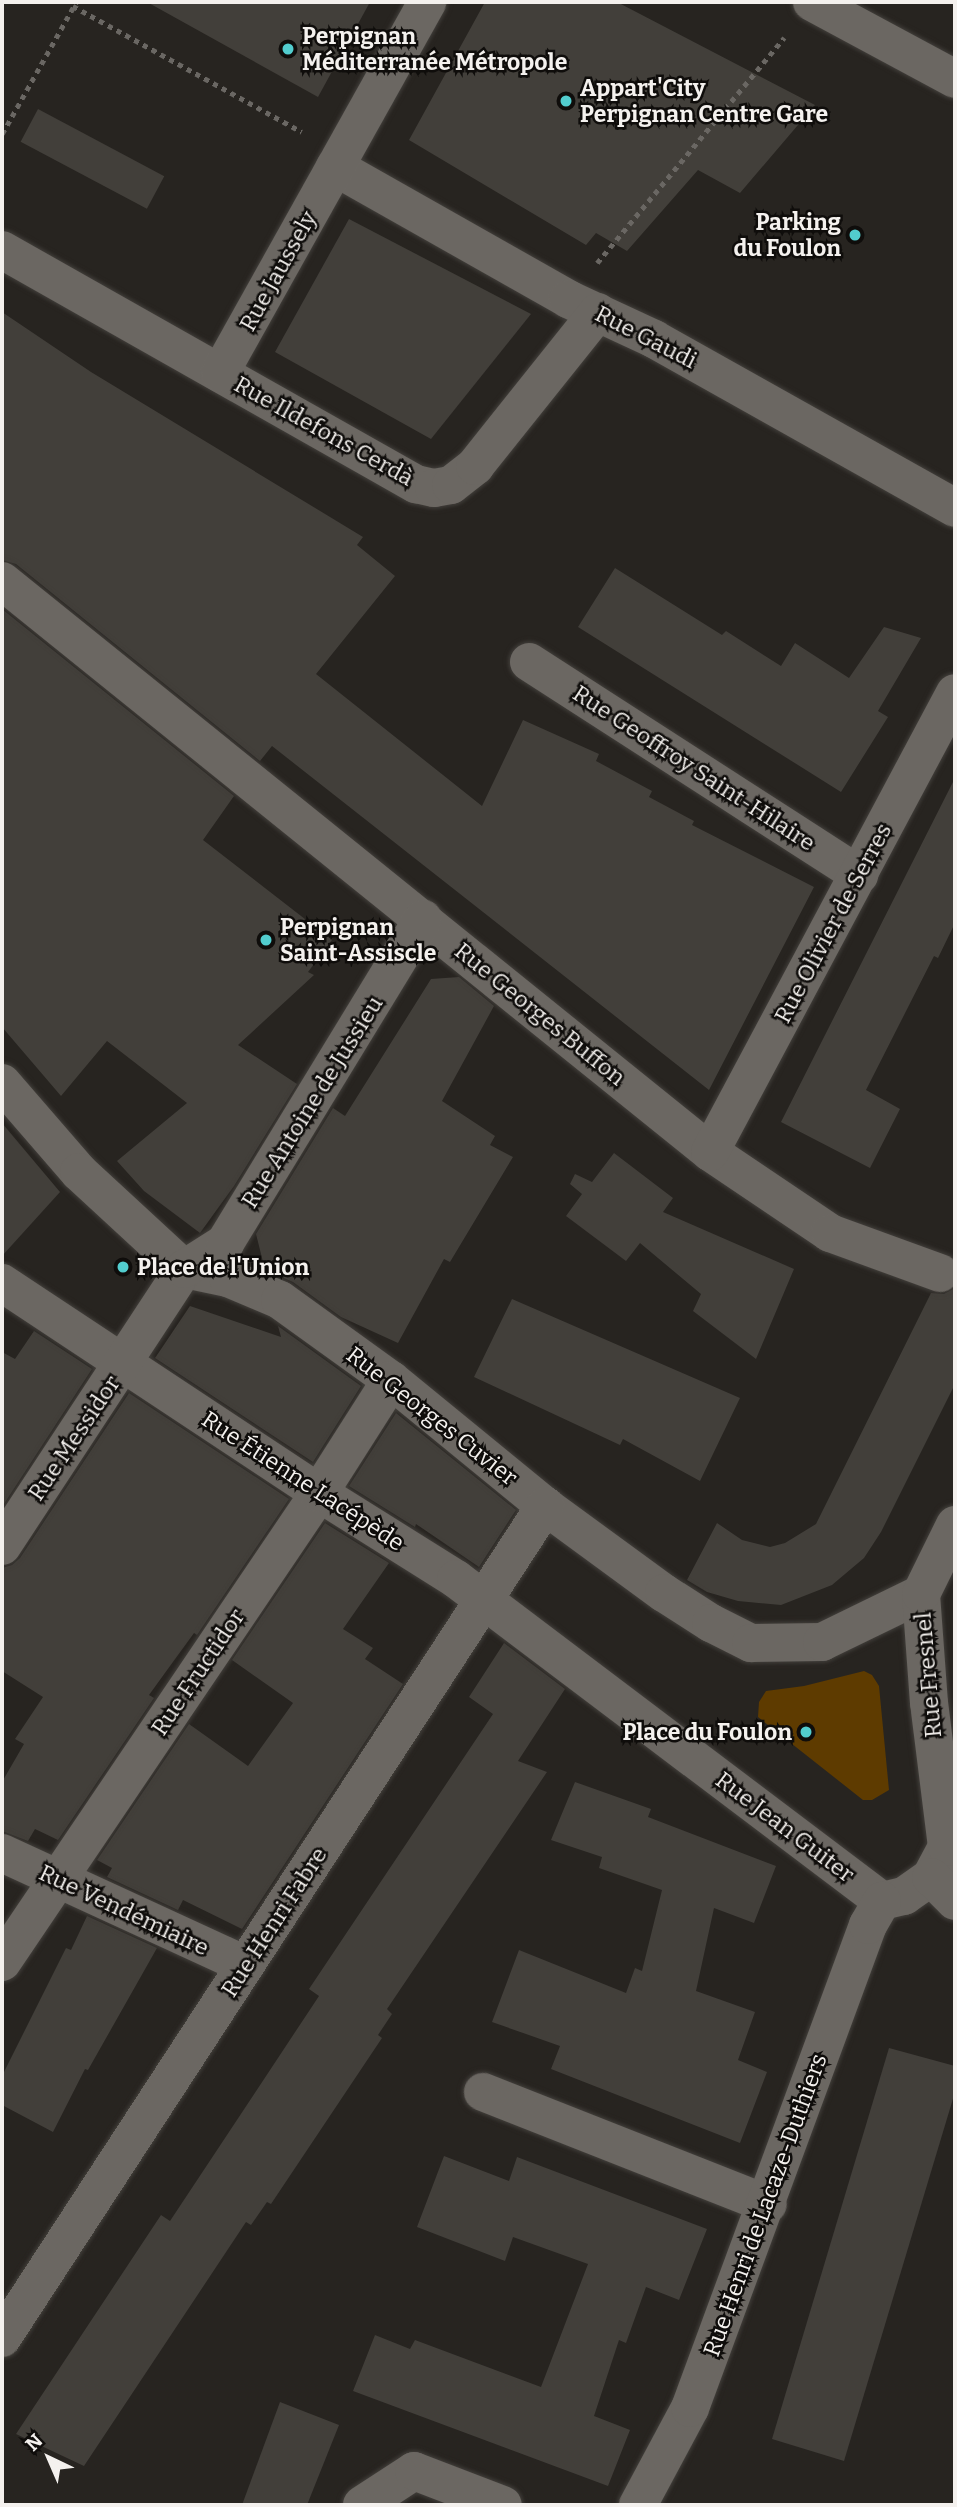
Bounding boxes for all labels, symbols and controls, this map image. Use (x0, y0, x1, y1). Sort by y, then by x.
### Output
place label: Perpignan Méditerranée Métropole (302, 22, 567, 76)
marker: Perpignan Méditerranée Métropole (280, 41, 296, 57)
place label: Appart'City Perpignan Centre Gare (580, 74, 828, 128)
marker: Appart'City Perpignan Centre Gare (558, 93, 574, 109)
street label: Rue Jaussely (234, 206, 322, 336)
place label: Parking du Foulon (733, 208, 841, 262)
marker: Parking du Foulon (847, 227, 863, 243)
street label: Rue Gaudi (591, 300, 701, 374)
street label: Rue Ildefons Cerdà (230, 370, 418, 492)
street label: Rue Geoffroy Saint-Hilaire (568, 679, 820, 857)
street label: Rue Olivier de Serres (769, 818, 897, 1028)
place label: Perpignan Saint-Assiscle (280, 913, 436, 967)
marker: Perpignan Saint-Assiscle (258, 932, 274, 948)
street label: Rue Georges Buffon (449, 937, 631, 1091)
street label: Rue Antoine de Jussieu (236, 991, 388, 1213)
place label: Place de l'Union (137, 1253, 309, 1281)
marker: Place de l'Union (115, 1259, 131, 1275)
street label: Rue Georges Cuvier (341, 1341, 523, 1491)
street label: Rue Messidor (22, 1370, 126, 1506)
street label: Rue Étienne Lacépède (197, 1405, 409, 1557)
street label: Rue Fructidor (146, 1603, 250, 1741)
street label: Rue Fresnel (909, 1611, 947, 1739)
place label: Place du Foulon (622, 1718, 792, 1746)
marker: Place du Foulon (798, 1724, 814, 1740)
street label: Rue Jean Guiter (710, 1766, 860, 1888)
street label: Rue Henri Fabre (215, 1842, 333, 2002)
street label: Rue Vendémiaire (35, 1859, 213, 1961)
street label: Rue Henri de Lacaze-Duthiers (697, 2050, 833, 2360)
north arrow (14, 2423, 84, 2493)
text: N (21, 2429, 47, 2456)

